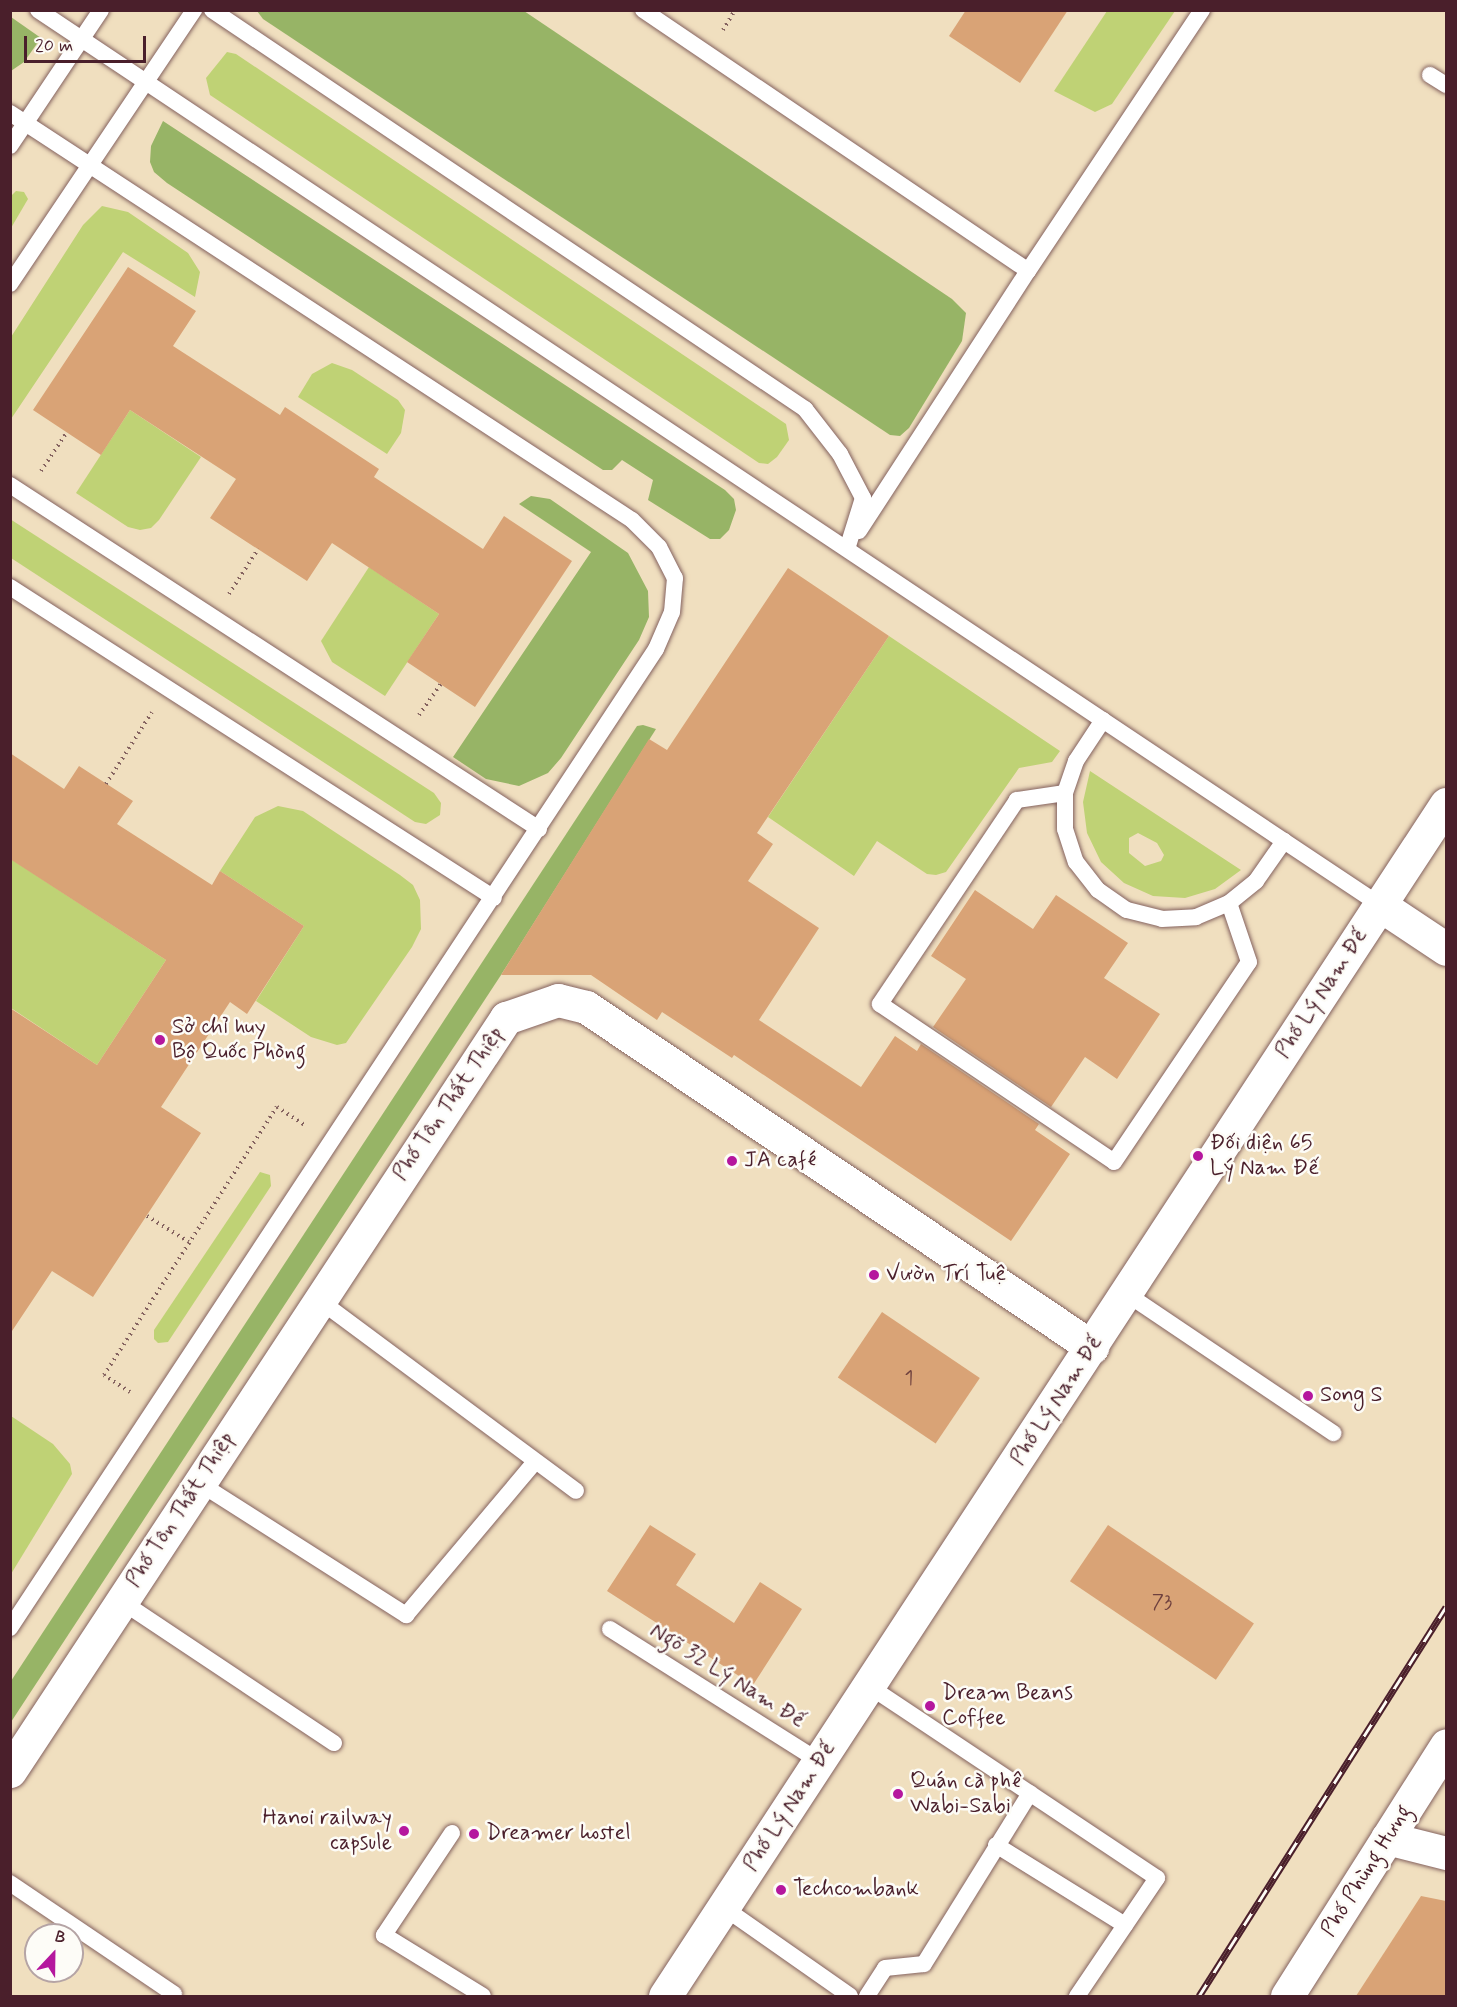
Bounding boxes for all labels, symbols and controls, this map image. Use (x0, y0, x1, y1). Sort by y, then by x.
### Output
scale bar (27, 24, 148, 62)
text: 20 m (35, 34, 73, 58)
street label: Phố Lý Nam Đế (1270, 924, 1374, 1064)
place label: Sở chỉ huy Bộ Quốc Phòng (172, 1014, 308, 1066)
street label: Phố Tôn Thất Thiệp (388, 1023, 510, 1185)
marker: Sở chỉ huy Bộ Quốc Phòng (153, 1033, 167, 1047)
place label: Đối diện 65 Lý Nam Đế (1210, 1130, 1319, 1182)
place label: JA café (744, 1148, 817, 1174)
marker: Đối diện 65 Lý Nam Đế (1191, 1149, 1205, 1163)
marker: JA café (725, 1154, 739, 1168)
place label: Vườn Trí Tuệ (886, 1262, 1002, 1288)
marker: Vườn Trí Tuệ (867, 1268, 881, 1282)
street label: Phố Lý Nam Đế (1005, 1331, 1109, 1471)
house number: 1 (905, 1366, 913, 1390)
place label: Song S (1320, 1383, 1383, 1409)
marker: Song S (1301, 1389, 1315, 1403)
street label: Phố Tôn Thất Thiệp (121, 1428, 241, 1592)
house number: 73 (1152, 1590, 1172, 1614)
street label: Ngõ 32 Lý Nam Đế (645, 1618, 809, 1734)
place label: Dream Beans Coffee (942, 1680, 1073, 1732)
marker: Dream Beans Coffee (923, 1699, 937, 1713)
street label: Phố Lý Nam Đế (738, 1737, 842, 1877)
place label: Quán cà phê Wabi-Sabi (910, 1768, 1020, 1820)
marker: Quán cà phê Wabi-Sabi (891, 1787, 905, 1801)
street label: Phố Phùng Hưng (1316, 1800, 1418, 1942)
place label: Hanoi railway capsule (263, 1805, 392, 1856)
place label: Dreamer hostel (486, 1821, 631, 1847)
marker: Hanoi railway capsule (397, 1824, 411, 1838)
marker: Dreamer hostel (467, 1827, 481, 1841)
place label: Techcombank (793, 1877, 919, 1903)
marker: Techcombank (774, 1883, 788, 1897)
north arrow (24, 1923, 84, 1983)
text: B (52, 1926, 69, 1949)

